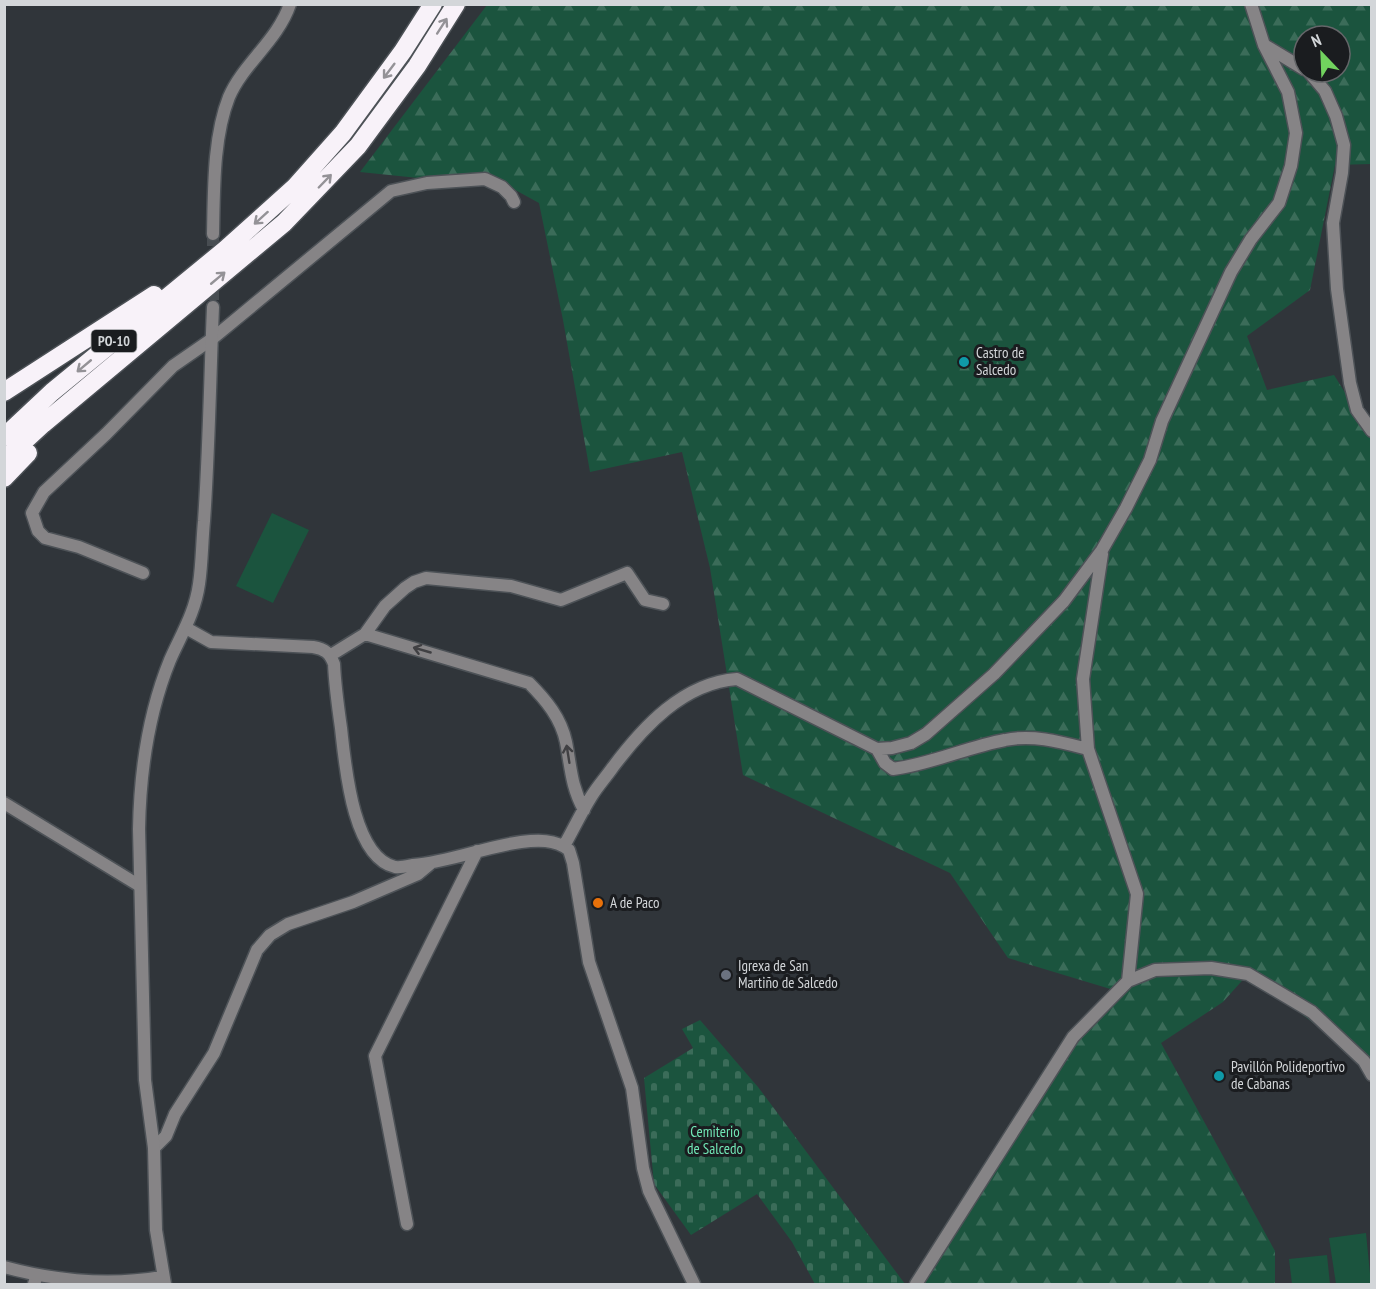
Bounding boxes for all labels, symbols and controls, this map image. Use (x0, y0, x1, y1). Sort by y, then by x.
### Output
one-way arrow (436, 18, 448, 35)
north arrow (1292, 24, 1352, 84)
text: N (1308, 29, 1324, 51)
one-way arrow (382, 62, 395, 78)
one-way arrow (317, 174, 331, 189)
one-way arrow (254, 211, 269, 225)
one-way arrow (210, 271, 225, 285)
road number: PO-10 (92, 330, 136, 352)
place label: Castro de Salcedo (976, 343, 1024, 379)
marker: Castro de Salcedo (957, 355, 971, 369)
one-way arrow (77, 359, 92, 373)
one-way arrow (413, 644, 432, 655)
one-way arrow (562, 745, 573, 764)
place label: A de Paco (610, 893, 660, 912)
marker: A de Paco (591, 896, 605, 910)
place label: Igrexa de San Martiño de Salcedo (738, 956, 838, 992)
marker: Igrexa de San Martiño de Salcedo (719, 968, 733, 982)
place label: Pavillón Polideportivo de Cabanas (1231, 1057, 1345, 1093)
marker: Pavillón Polideportivo de Cabanas (1212, 1069, 1226, 1083)
park label: Cemiterio de Salcedo (687, 1122, 743, 1158)

